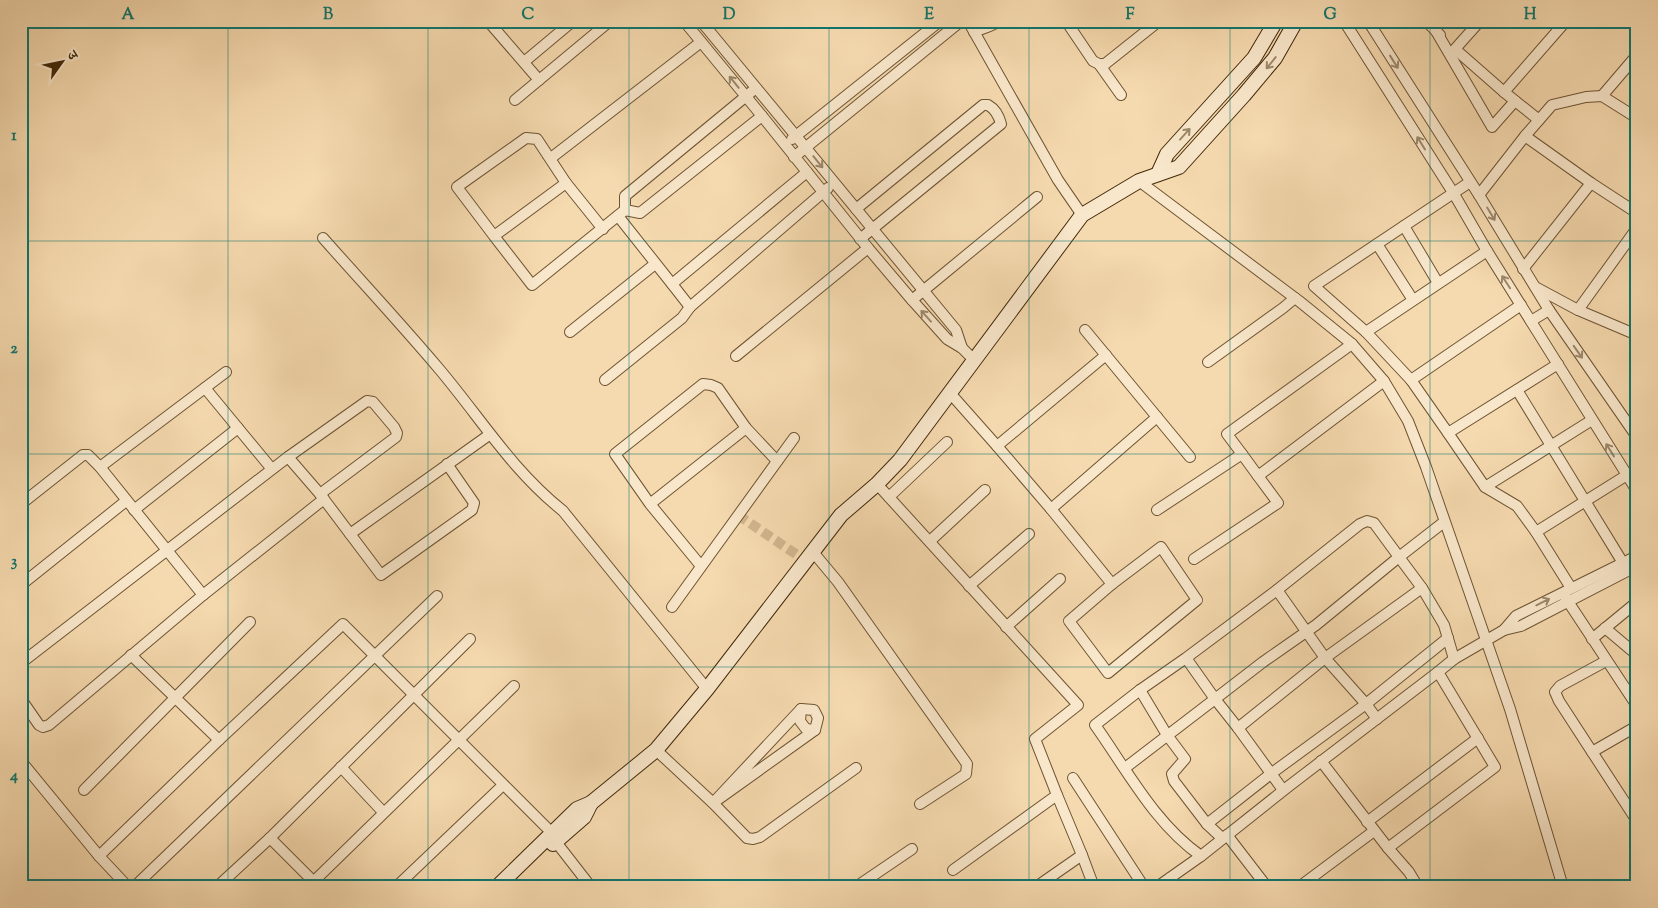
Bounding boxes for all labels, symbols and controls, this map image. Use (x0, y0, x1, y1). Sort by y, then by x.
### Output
text: A (122, 4, 135, 27)
text: B (323, 4, 333, 27)
text: C (522, 4, 535, 27)
text: D (723, 4, 736, 27)
text: E (924, 4, 934, 27)
text: F (1126, 4, 1135, 27)
text: G (1323, 4, 1337, 27)
text: H (1524, 4, 1537, 27)
north arrow (38, 38, 88, 88)
text: उ (60, 47, 82, 65)
one-way arrow (1389, 55, 1399, 69)
one-way arrow (1265, 56, 1276, 69)
one-way arrow (729, 76, 740, 89)
text: 1 (11, 125, 17, 148)
one-way arrow (1179, 127, 1191, 140)
one-way arrow (1416, 137, 1426, 151)
one-way arrow (813, 156, 824, 169)
one-way arrow (1486, 207, 1496, 221)
one-way arrow (1501, 275, 1511, 289)
one-way arrow (921, 310, 932, 323)
text: 2 (10, 338, 18, 361)
one-way arrow (1573, 344, 1583, 358)
one-way arrow (1605, 443, 1615, 457)
text: 3 (11, 551, 18, 574)
one-way arrow (1535, 597, 1550, 607)
text: 4 (9, 765, 18, 788)

